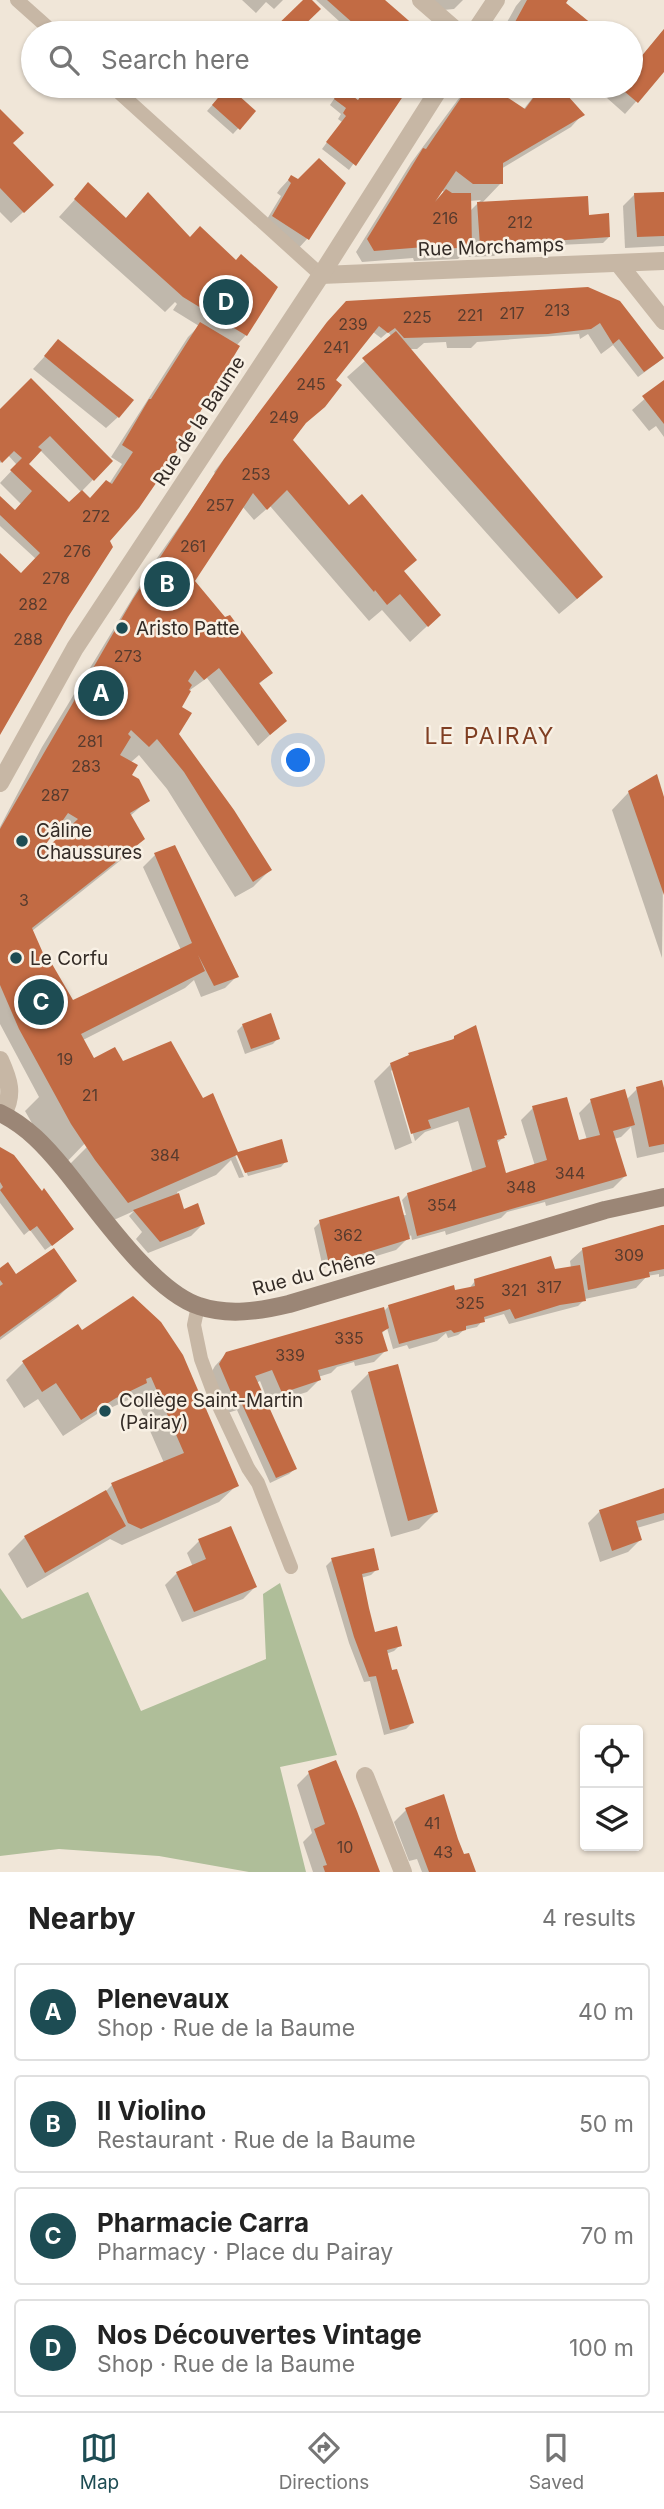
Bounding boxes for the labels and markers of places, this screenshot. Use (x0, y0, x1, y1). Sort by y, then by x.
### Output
pin: D (203, 276, 249, 328)
pin: B (144, 558, 190, 610)
place label: Aristo Patte (136, 617, 240, 640)
marker: Aristo Patte (114, 620, 130, 636)
pin: A (78, 667, 124, 719)
place label: Câline Chaussures (36, 819, 142, 864)
marker: Câline Chaussures (14, 833, 30, 849)
place label: Le Corfu (30, 947, 108, 970)
marker: Le Corfu (8, 950, 24, 966)
pin: C (18, 976, 64, 1028)
place label: Collège Saint-Martin (Pairay) (119, 1389, 303, 1434)
marker: Collège Saint-Martin (Pairay) (97, 1403, 113, 1419)

